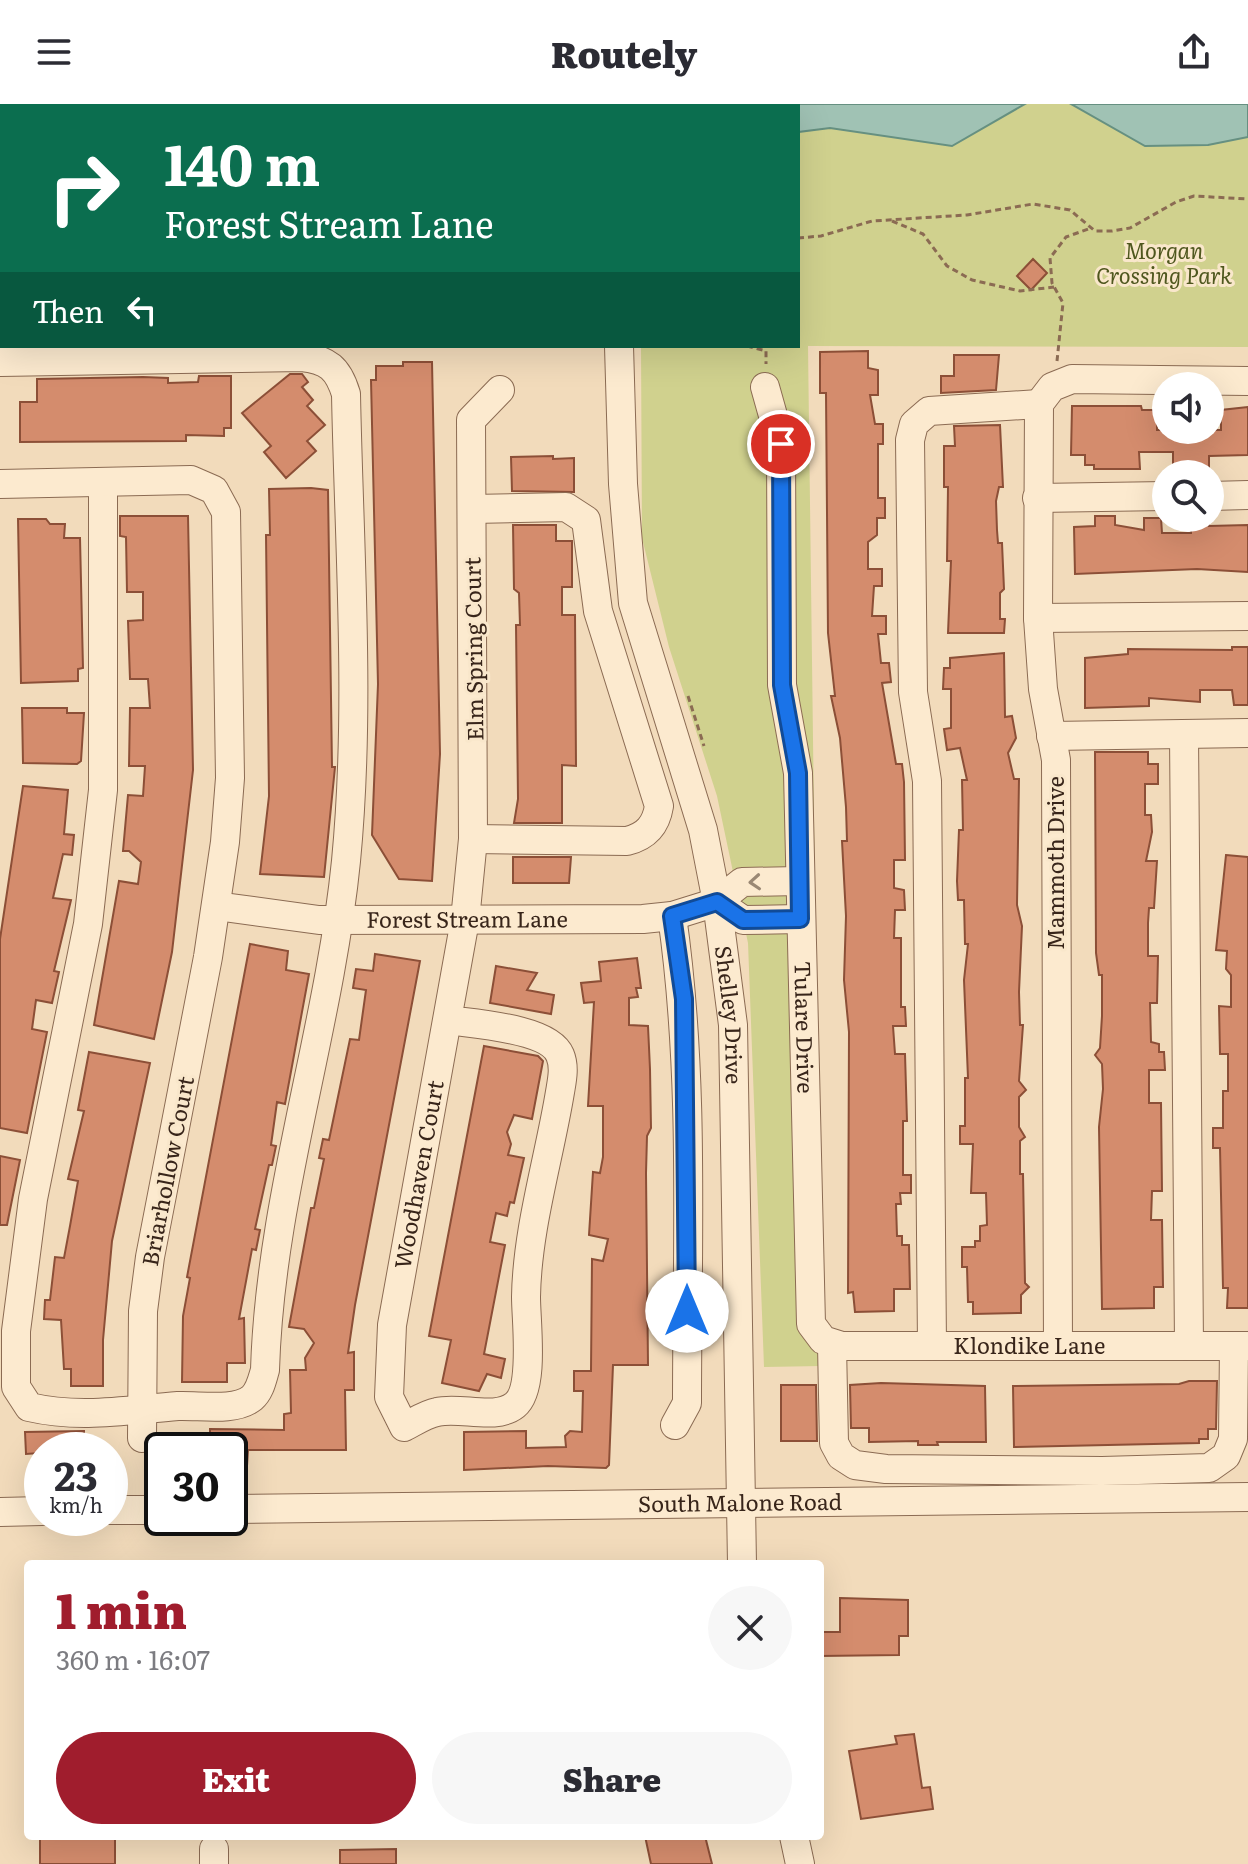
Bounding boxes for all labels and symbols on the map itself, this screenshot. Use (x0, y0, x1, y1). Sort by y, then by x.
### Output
park label: Morgan Crossing Park (1096, 233, 1232, 291)
pin (747, 410, 815, 478)
street label: Elm Spring Court (454, 557, 491, 741)
street label: Mammoth Drive (1038, 776, 1071, 950)
one-way arrow (748, 873, 761, 890)
street label: Forest Stream Lane (366, 901, 568, 935)
street label: Shelley Drive (708, 943, 752, 1084)
street label: Tulare Drive (787, 961, 824, 1094)
street label: Briarhollow Court (132, 1073, 201, 1268)
street label: Woodhaven Court (384, 1077, 451, 1271)
position arrow (645, 1269, 729, 1353)
street label: Klondike Lane (953, 1328, 1105, 1361)
speed limit sign: 30 (144, 1432, 248, 1536)
street label: South Malone Road (638, 1484, 842, 1519)

